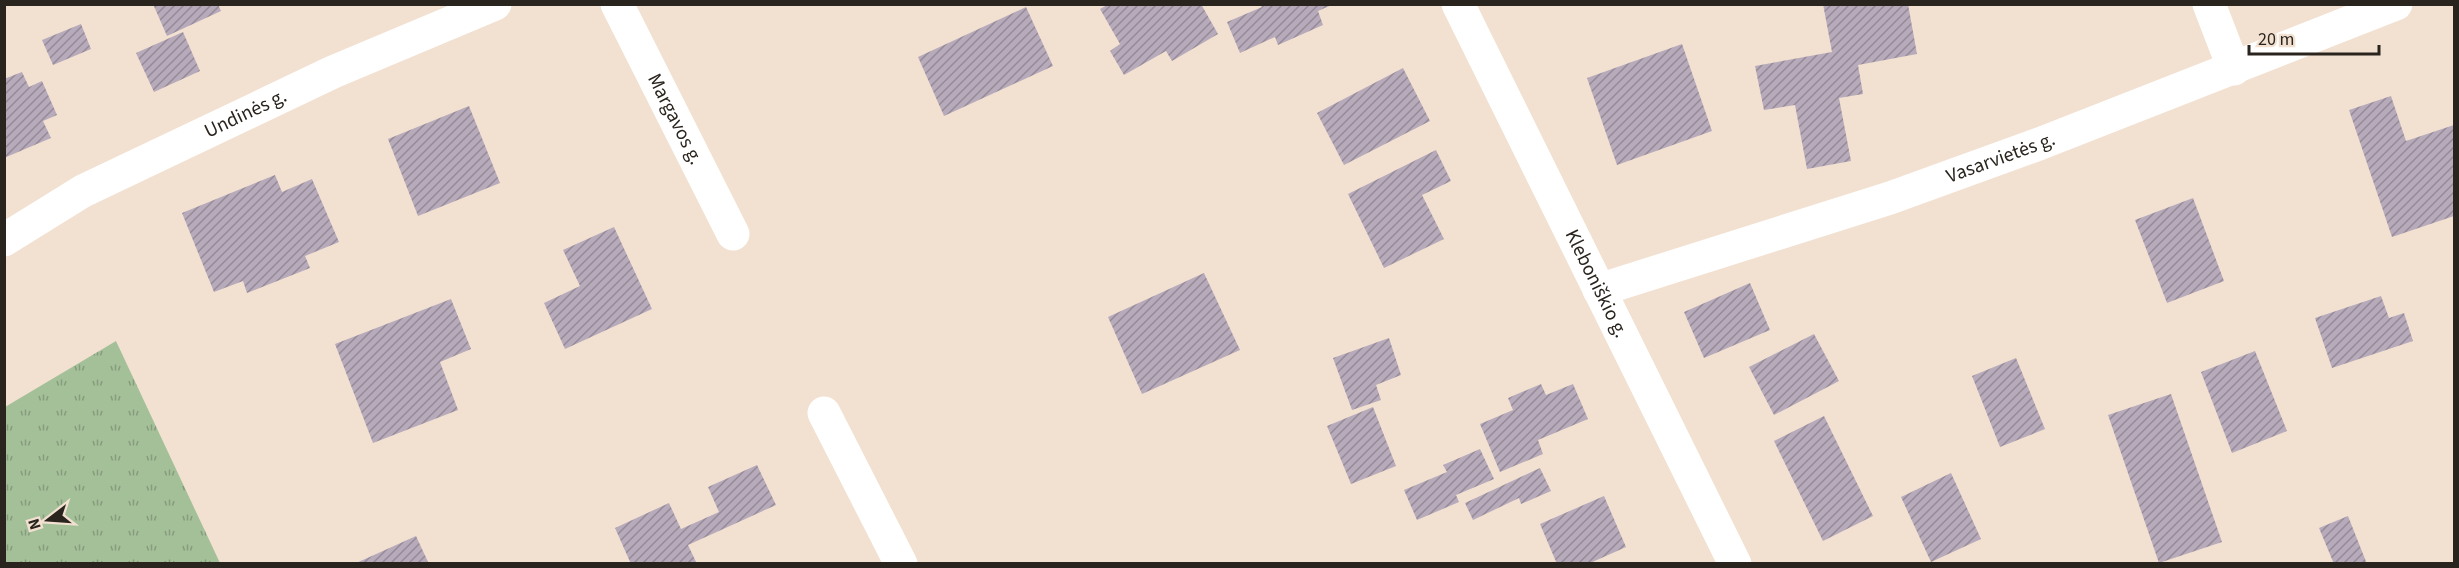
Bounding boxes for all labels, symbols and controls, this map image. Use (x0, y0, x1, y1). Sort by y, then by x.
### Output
scale bar (2249, 18, 2380, 56)
text: 20 m (2258, 27, 2294, 52)
street label: Margavos g. (640, 69, 710, 170)
street label: Undinės g. (200, 82, 291, 145)
street label: Vasarvietės g. (1942, 125, 2059, 190)
street label: Kleboniškio g. (1558, 225, 1635, 343)
north arrow (18, 490, 78, 550)
text: N (23, 516, 47, 532)

